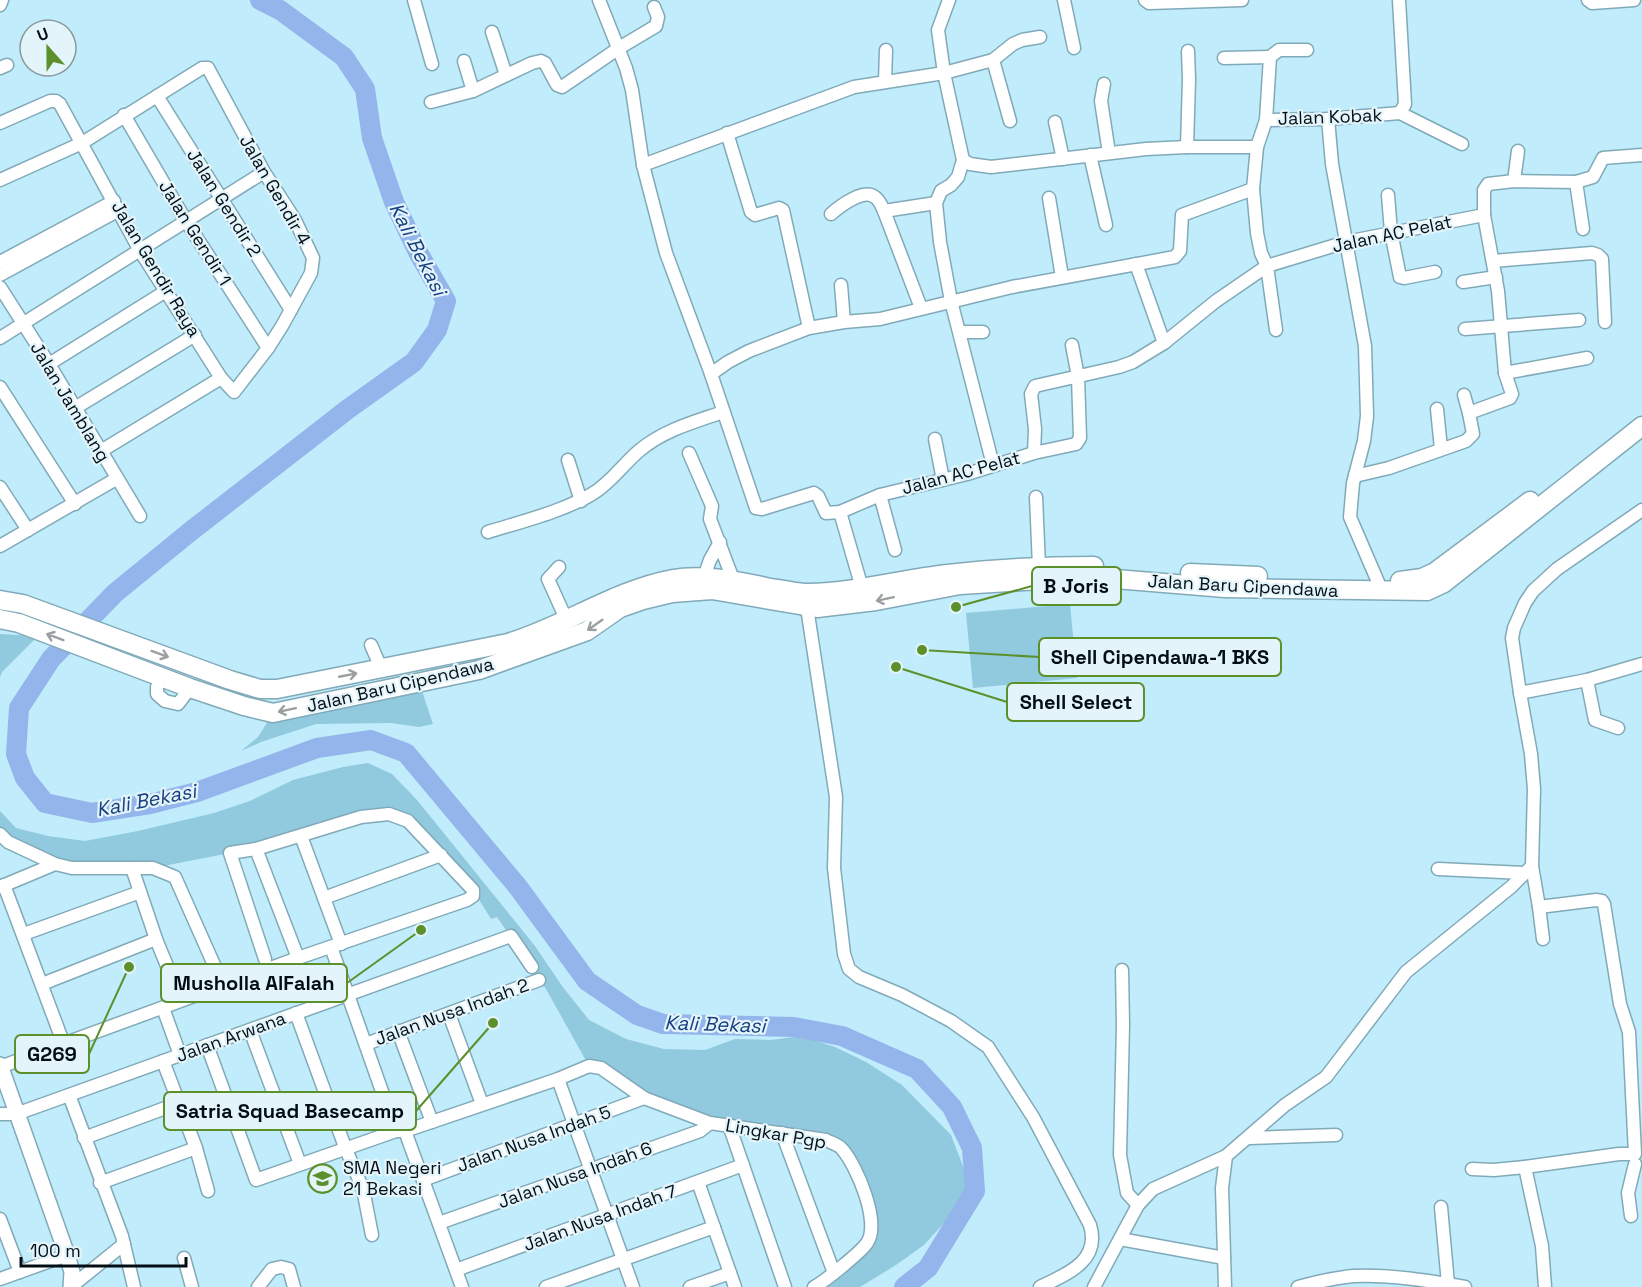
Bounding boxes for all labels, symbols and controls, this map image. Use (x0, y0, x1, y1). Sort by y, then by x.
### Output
north arrow (18, 18, 78, 78)
text: U (34, 23, 52, 46)
street label: Jalan Kobak (1277, 103, 1383, 130)
street label: Jalan Gendir 4 (235, 131, 316, 249)
street label: Jalan Gendir 2 (182, 145, 267, 261)
street label: Jalan Gendir 1 (154, 176, 237, 290)
street label: Jalan Gendir Raya (107, 196, 206, 341)
water label: Kali Bekasi (383, 198, 453, 302)
street label: Jalan AC Pelat (1330, 210, 1454, 257)
street label: Jalan Jamblang (26, 338, 115, 466)
street label: Jalan AC Pelat (899, 446, 1023, 499)
callout: B Joris (1032, 567, 1121, 605)
street label: Jalan Baru Cipendawa (1147, 569, 1339, 602)
text: B Joris (1043, 573, 1109, 599)
one-way arrow (876, 593, 895, 605)
one-way arrow (588, 619, 604, 631)
one-way arrow (46, 630, 65, 641)
callout: Shell Cipendawa-1 BKS (1039, 638, 1281, 676)
text: Shell Cipendawa-1 BKS (1051, 644, 1269, 670)
one-way arrow (150, 649, 169, 660)
street label: Jalan Baru Cipendawa (304, 652, 496, 717)
one-way arrow (337, 669, 357, 680)
callout: Shell Select (1007, 683, 1144, 721)
text: Shell Select (1020, 689, 1132, 715)
one-way arrow (278, 705, 298, 716)
water label: Kali Bekasi (94, 777, 200, 822)
callout: Musholla AlFalah (161, 964, 347, 1002)
text: Musholla AlFalah (173, 970, 335, 996)
street label: Jalan Nusa Indah 2 (372, 973, 532, 1050)
street label: Jalan Arwana (173, 1006, 289, 1067)
water label: Kali Bekasi (664, 1009, 768, 1039)
callout: G269 (15, 1035, 89, 1073)
text: G269 (27, 1041, 77, 1067)
callout: Satria Squad Basecamp (164, 1092, 416, 1130)
text: Satria Squad Basecamp (176, 1098, 404, 1124)
street label: Jalan Nusa Indah 5 (454, 1100, 614, 1177)
street label: Lingkar Pgp (724, 1113, 828, 1154)
street label: Jalan Nusa Indah 6 (495, 1136, 655, 1213)
place label: SMA Negeri 21 Bekasi (343, 1156, 441, 1200)
school or university icon: SMA Negeri 21 Bekasi (306, 1162, 338, 1194)
street label: Jalan Nusa Indah 7 (520, 1179, 680, 1256)
scale bar (21, 1230, 186, 1268)
text: 100 m (30, 1239, 81, 1262)

